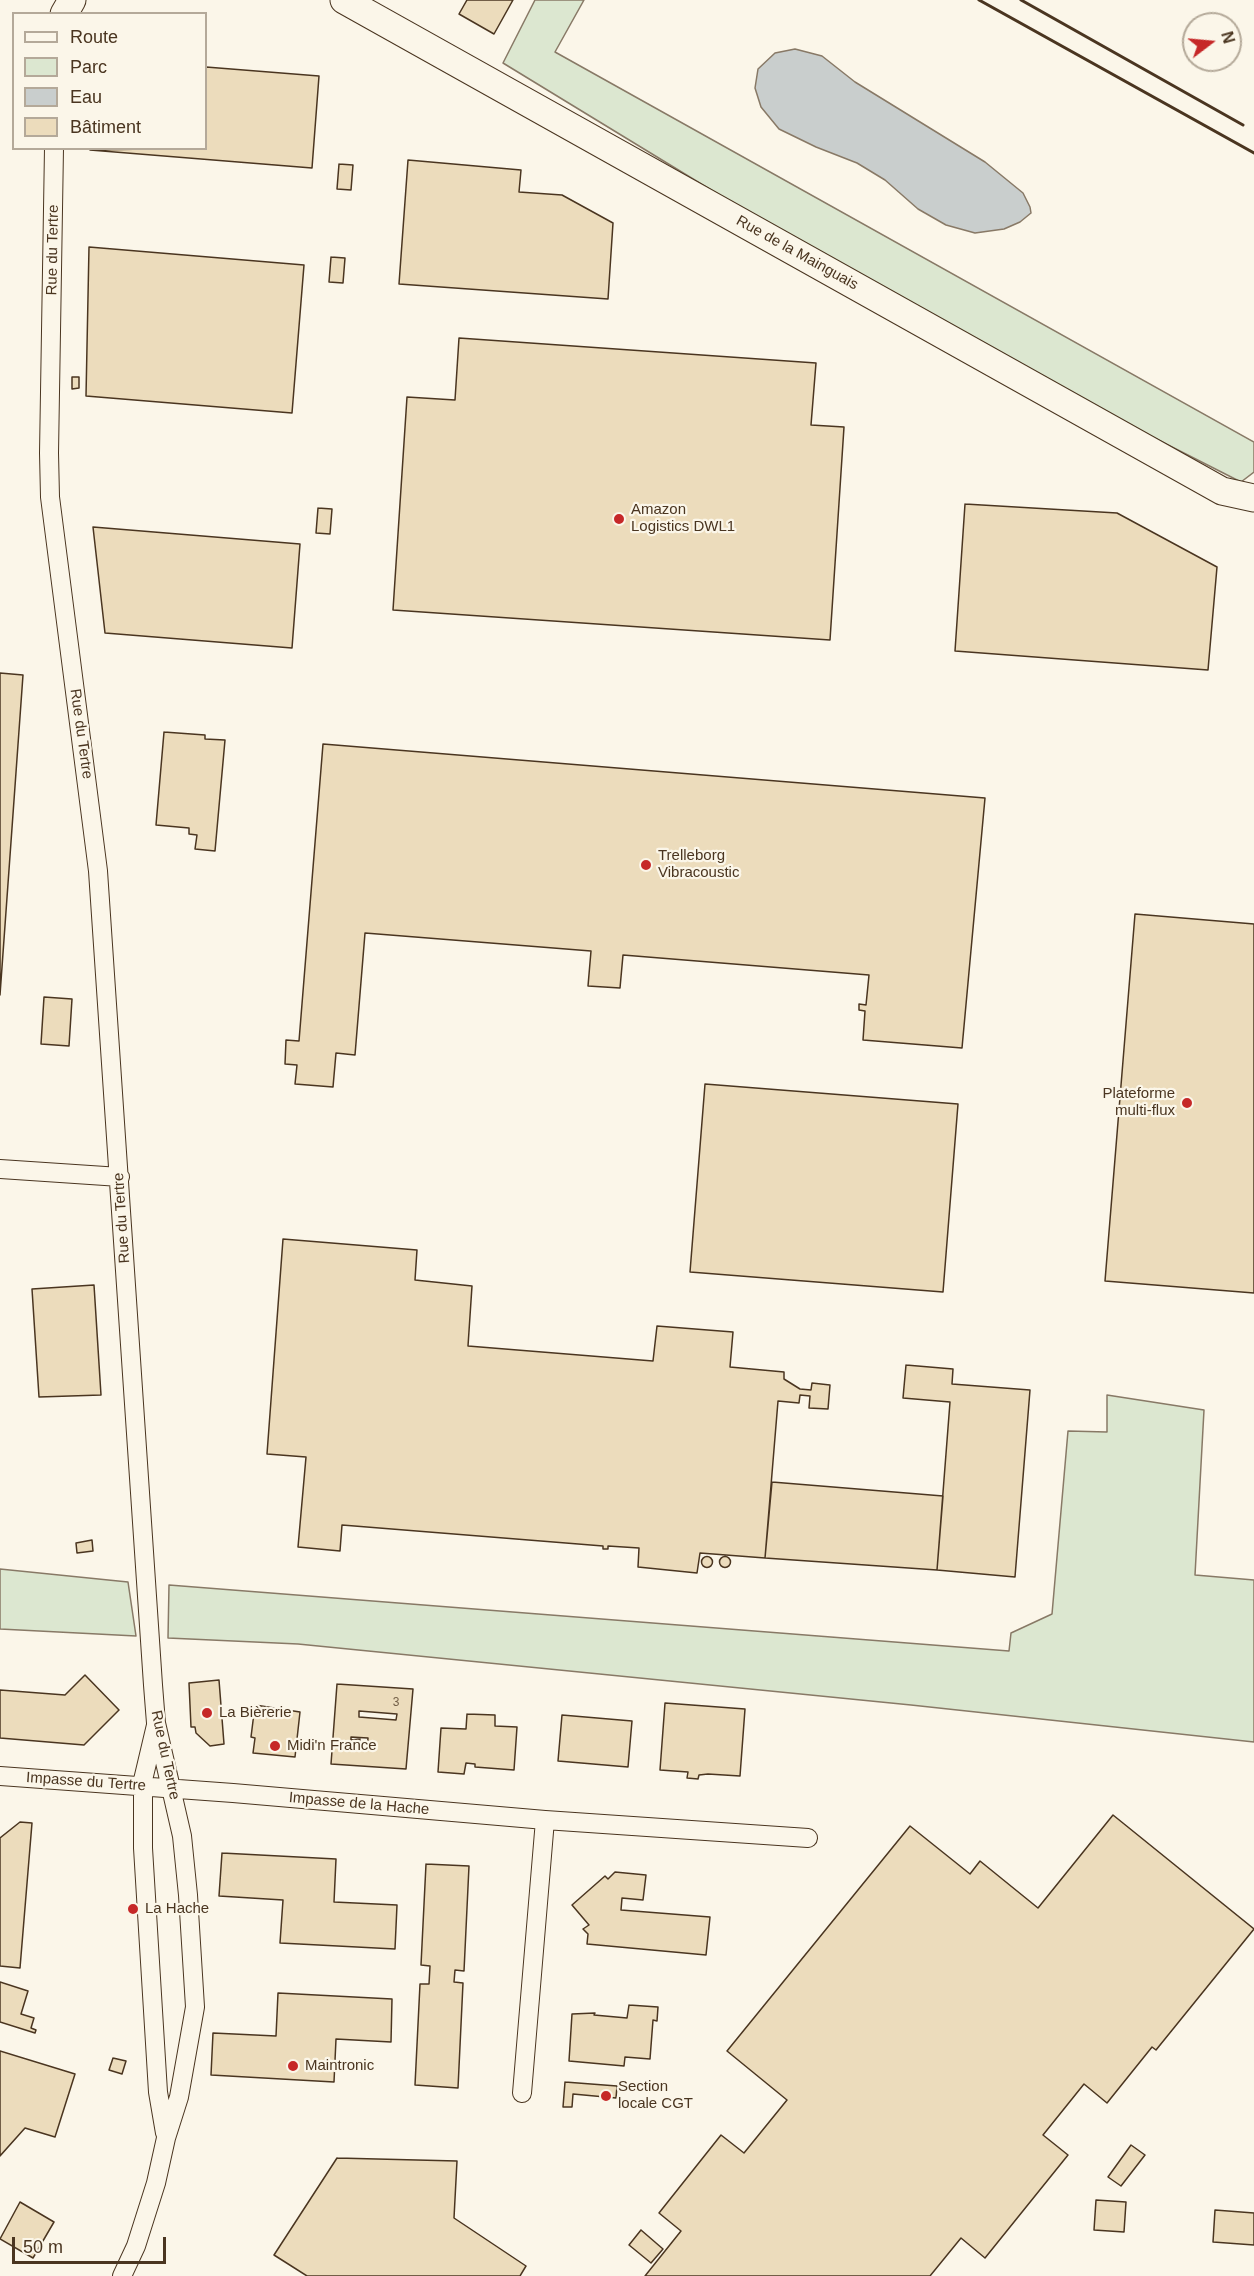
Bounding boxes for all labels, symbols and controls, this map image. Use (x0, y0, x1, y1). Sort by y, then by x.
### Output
legend (12, 12, 207, 150)
north arrow (1182, 12, 1242, 72)
text: Route (70, 27, 118, 47)
text: N (1218, 30, 1238, 45)
text: Parc (70, 57, 107, 77)
text: Eau (70, 87, 102, 107)
text: Bâtiment (70, 117, 141, 137)
street label: Rue du Tertre (43, 204, 63, 296)
street label: Rue de la Mainguais (733, 212, 861, 294)
place label: Amazon Logistics DWL1 (631, 501, 735, 536)
marker: Amazon Logistics DWL1 (612, 512, 626, 526)
street label: Rue du Tertre (66, 688, 96, 780)
place label: Trelleborg Vibracoustic (658, 847, 739, 882)
marker: Trelleborg Vibracoustic (639, 858, 653, 872)
place label: Plateforme multi-flux (1102, 1085, 1175, 1120)
marker: Plateforme multi-flux (1180, 1096, 1194, 1110)
street label: Rue du Tertre (110, 1172, 134, 1264)
house number: 3 (393, 1696, 399, 1710)
place label: La Bièrerie (219, 1704, 292, 1722)
marker: La Bièrerie (200, 1706, 214, 1720)
street label: Rue du Tertre (147, 1709, 183, 1801)
place label: Midi'n France (287, 1737, 377, 1755)
marker: Midi'n France (268, 1739, 282, 1753)
street label: Impasse du Tertre (25, 1769, 147, 1795)
street label: Impasse de la Hache (288, 1789, 430, 1819)
place label: La Hache (145, 1900, 209, 1918)
marker: La Hache (126, 1902, 140, 1916)
place label: Maintronic (305, 2057, 374, 2075)
marker: Maintronic (286, 2059, 300, 2073)
place label: Section locale CGT (618, 2078, 693, 2113)
marker: Section locale CGT (599, 2089, 613, 2103)
scale bar (15, 2225, 170, 2263)
text: 50 m (23, 2237, 63, 2257)

